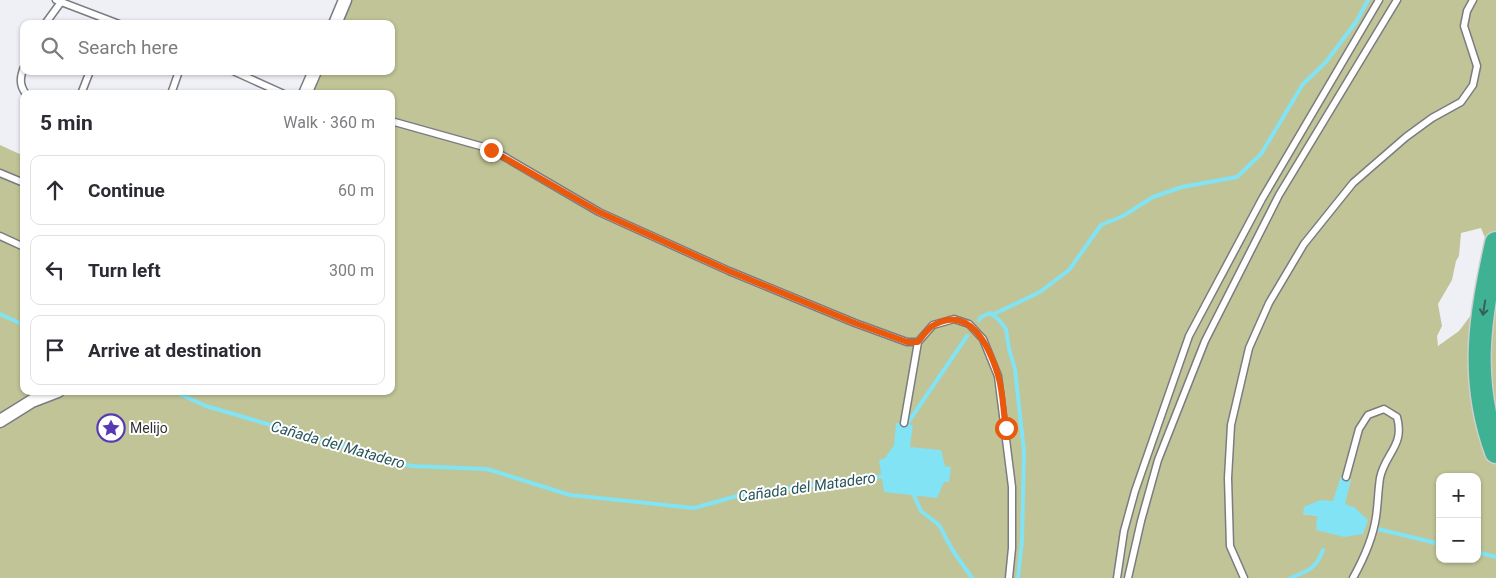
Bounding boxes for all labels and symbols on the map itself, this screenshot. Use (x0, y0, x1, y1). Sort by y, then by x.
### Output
route end (480, 139, 503, 162)
one-way arrow (1478, 300, 1488, 316)
place icon: Melijo (96, 413, 126, 443)
water label: Cañada del Matadero (269, 417, 407, 473)
route start (995, 417, 1018, 440)
place label: Melijo (130, 420, 168, 436)
water label: Cañada del Matadero (737, 468, 877, 506)

